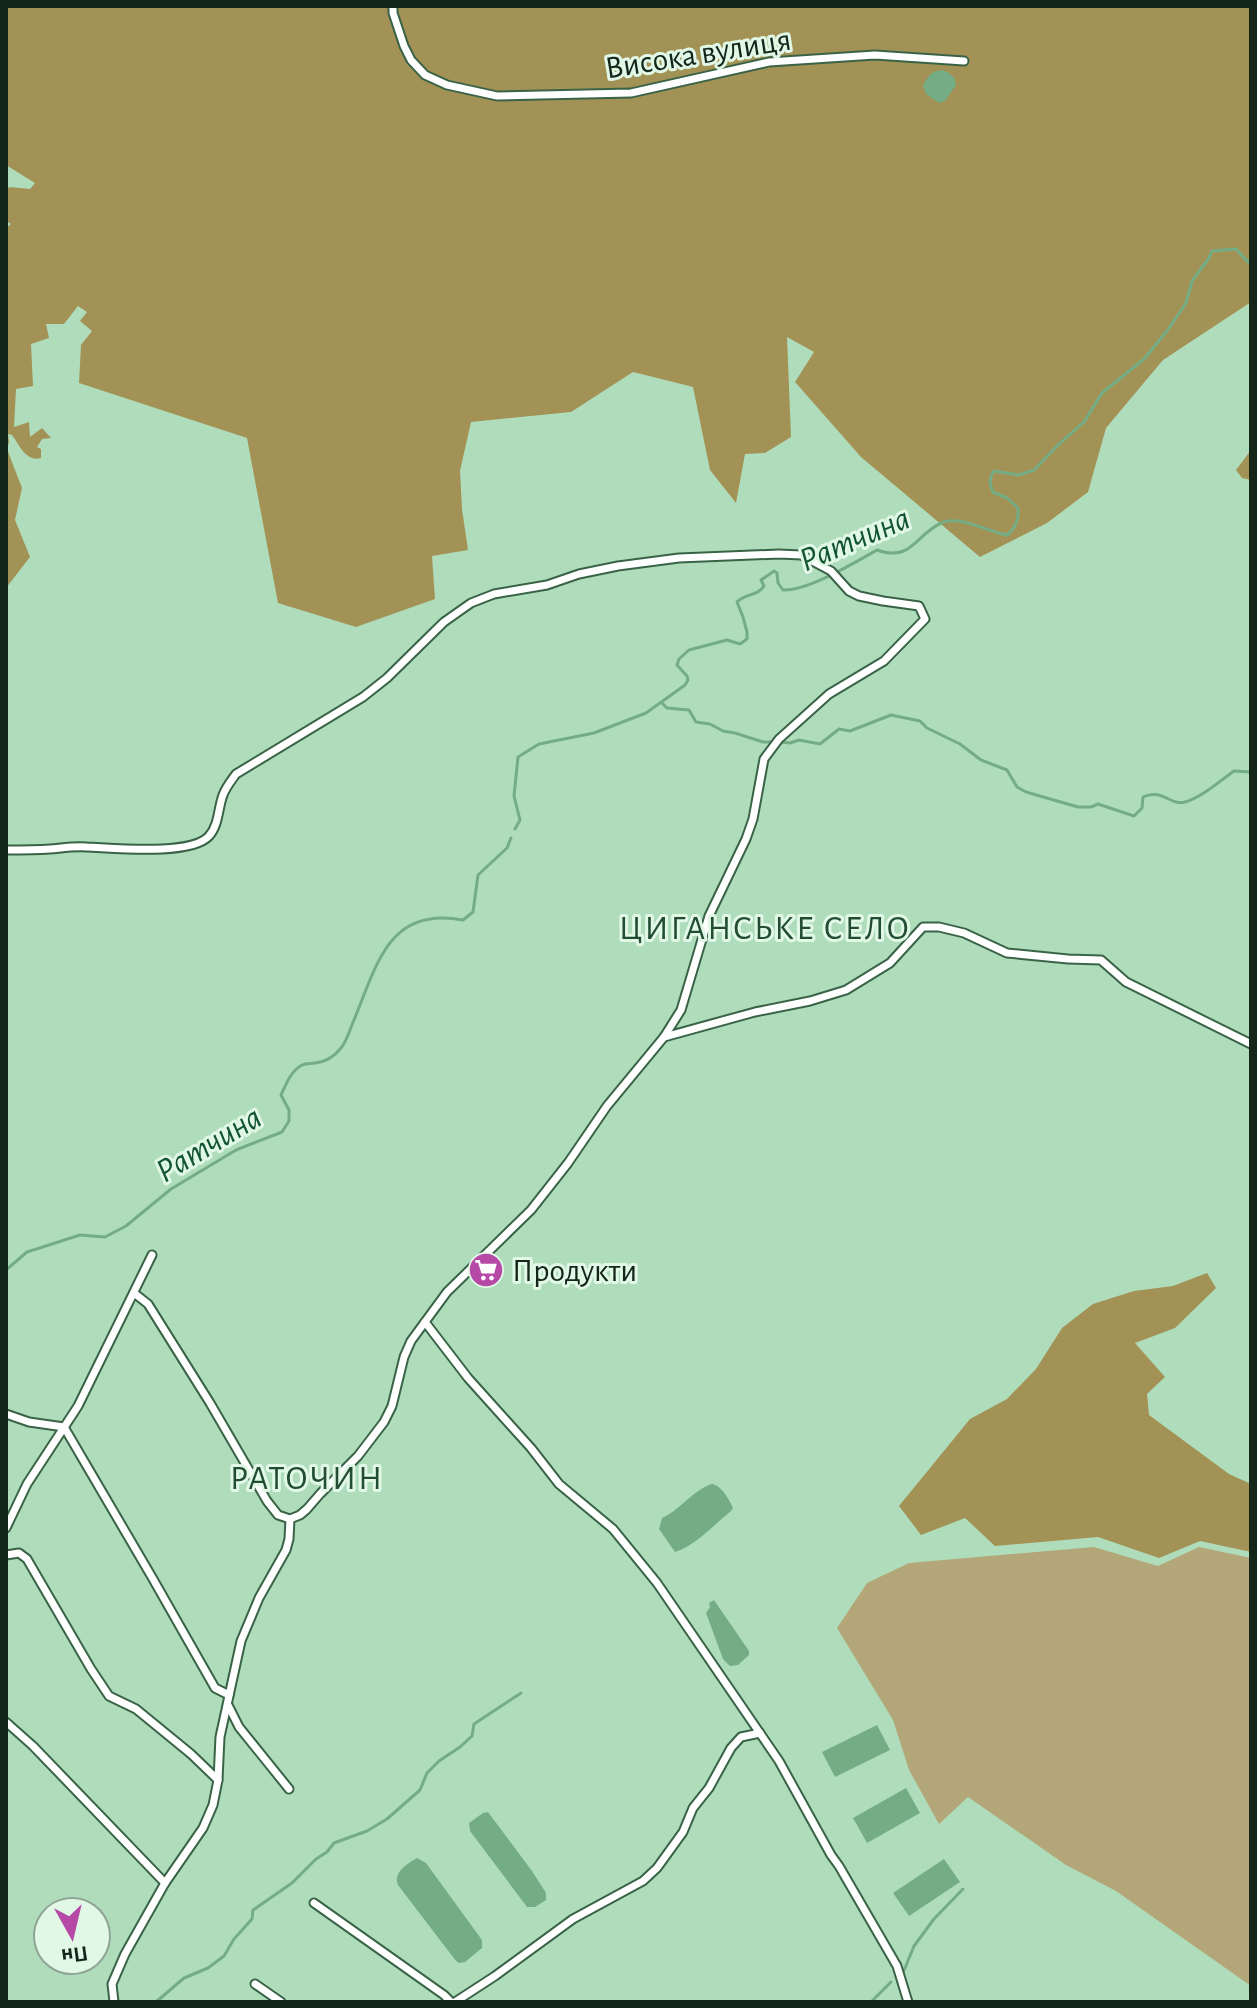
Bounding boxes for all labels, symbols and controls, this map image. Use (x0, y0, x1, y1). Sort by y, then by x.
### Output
street label: Висока вулиця (603, 24, 793, 84)
water label: Ратчина (795, 502, 915, 578)
district label: ЦИГАНСЬКЕ СЕЛО (619, 912, 911, 946)
water label: Ратчина (151, 1100, 268, 1189)
supermarket icon: Продукти (467, 1251, 505, 1289)
place label: Продукти (512, 1255, 637, 1287)
district label: РАТОЧИН (230, 1462, 384, 1496)
north arrow (32, 1896, 112, 1976)
text: Пн (60, 1942, 89, 1968)

